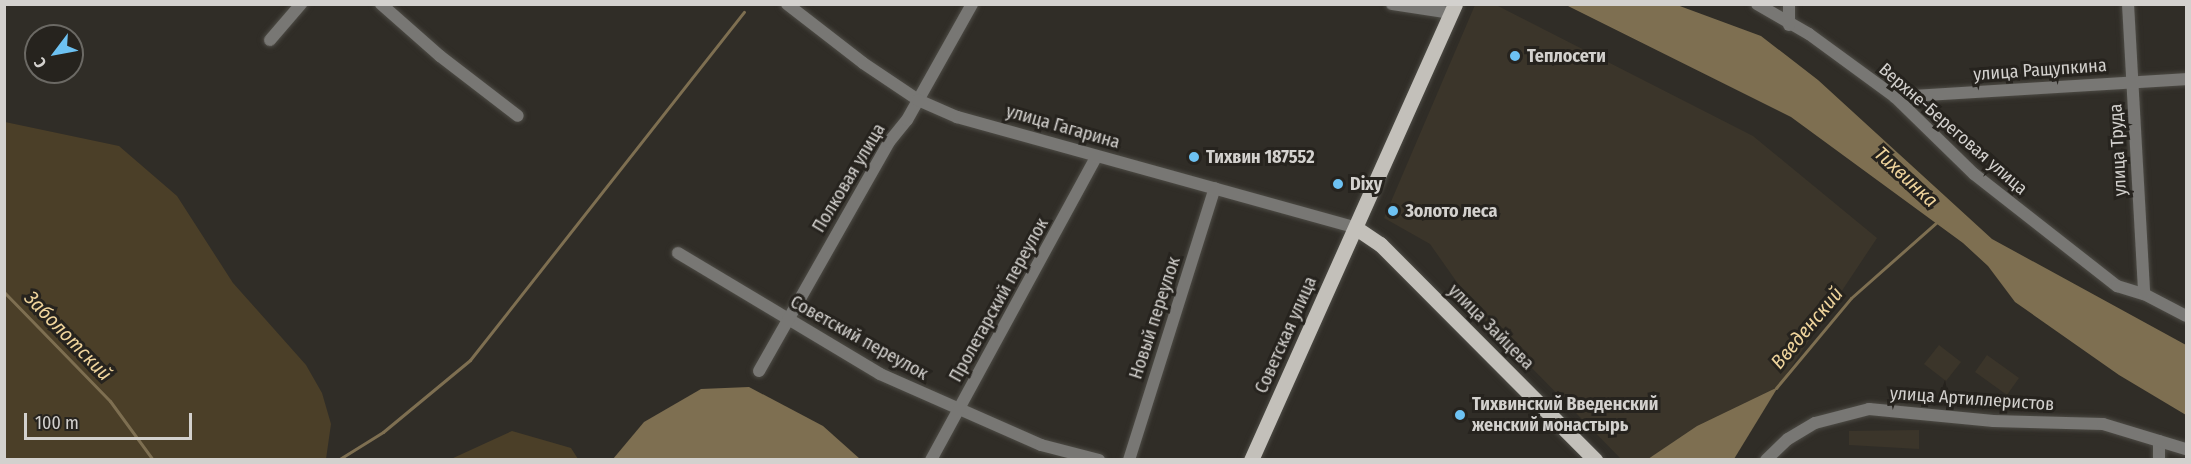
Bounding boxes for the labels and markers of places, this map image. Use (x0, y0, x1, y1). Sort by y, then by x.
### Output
place label: Теплосети (1527, 45, 1606, 67)
marker: Теплосети (1508, 49, 1522, 63)
place label: Тихвин 187552 (1206, 146, 1314, 168)
marker: Тихвин 187552 (1187, 150, 1201, 164)
place label: Dixy (1350, 173, 1382, 195)
marker: Dixy (1331, 177, 1345, 191)
place label: Золото леса (1405, 200, 1497, 222)
marker: Золото леса (1386, 204, 1400, 218)
place label: Тихвинский Введенский женский монастырь (1472, 394, 1658, 436)
marker: Тихвинский Введенский женский монастырь (1453, 408, 1467, 422)

